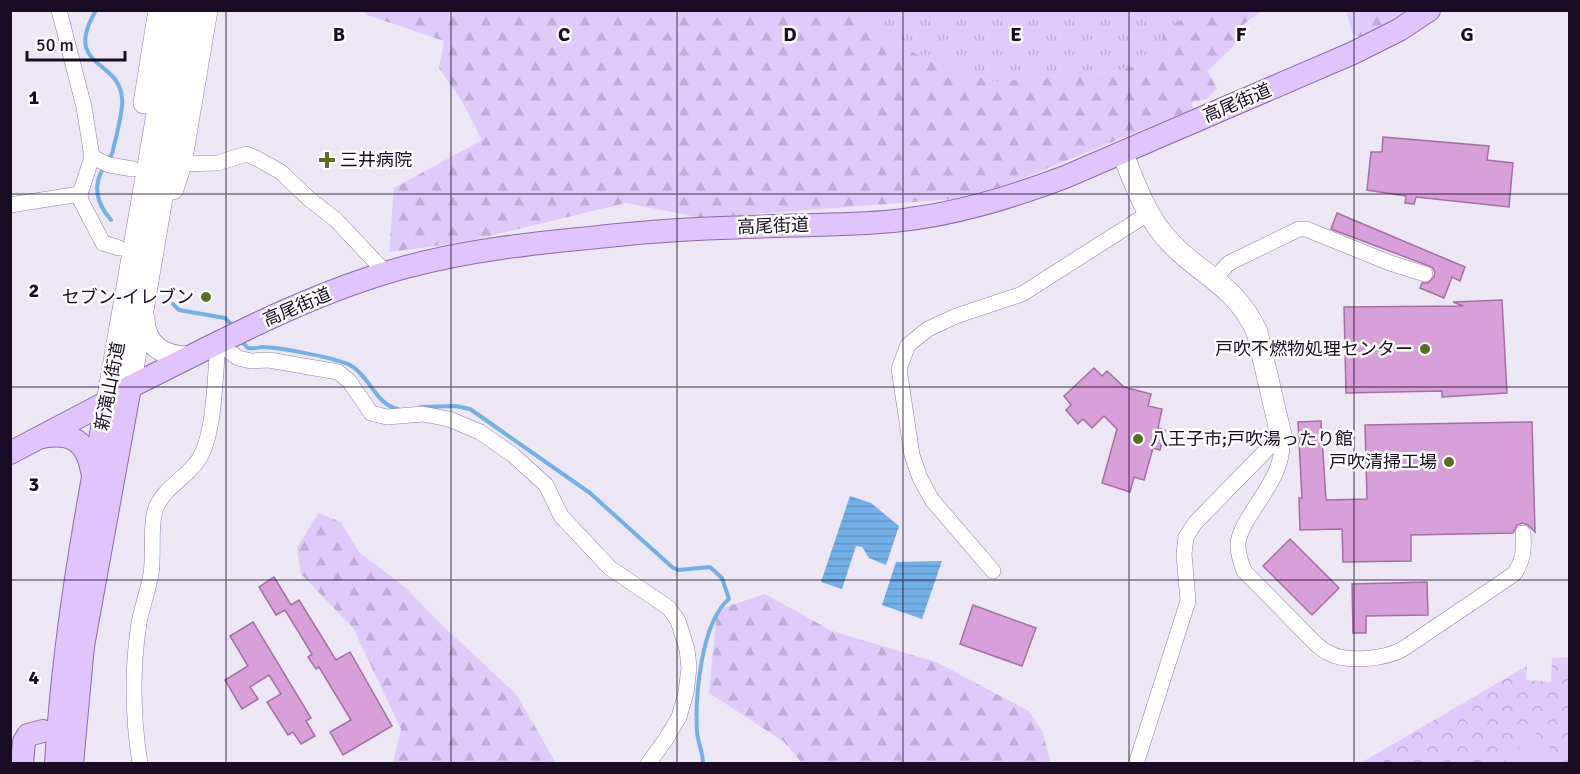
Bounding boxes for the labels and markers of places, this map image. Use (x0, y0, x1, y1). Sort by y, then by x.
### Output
place label: 三井病院 (340, 149, 412, 171)
marker: 三井病院 (318, 151, 336, 169)
place label: セブン-イレブン (62, 286, 194, 308)
marker: セブン-イレブン (199, 290, 213, 304)
place label: 戸吹不燃物処理センター (1215, 338, 1413, 360)
marker: 戸吹不燃物処理センター (1418, 342, 1432, 356)
place label: 八王子市;戸吹湯ったり館 (1150, 428, 1353, 450)
marker: 八王子市;戸吹湯ったり館 (1131, 432, 1145, 446)
place label: 戸吹清掃工場 (1329, 451, 1437, 473)
marker: 戸吹清掃工場 (1442, 455, 1456, 469)

